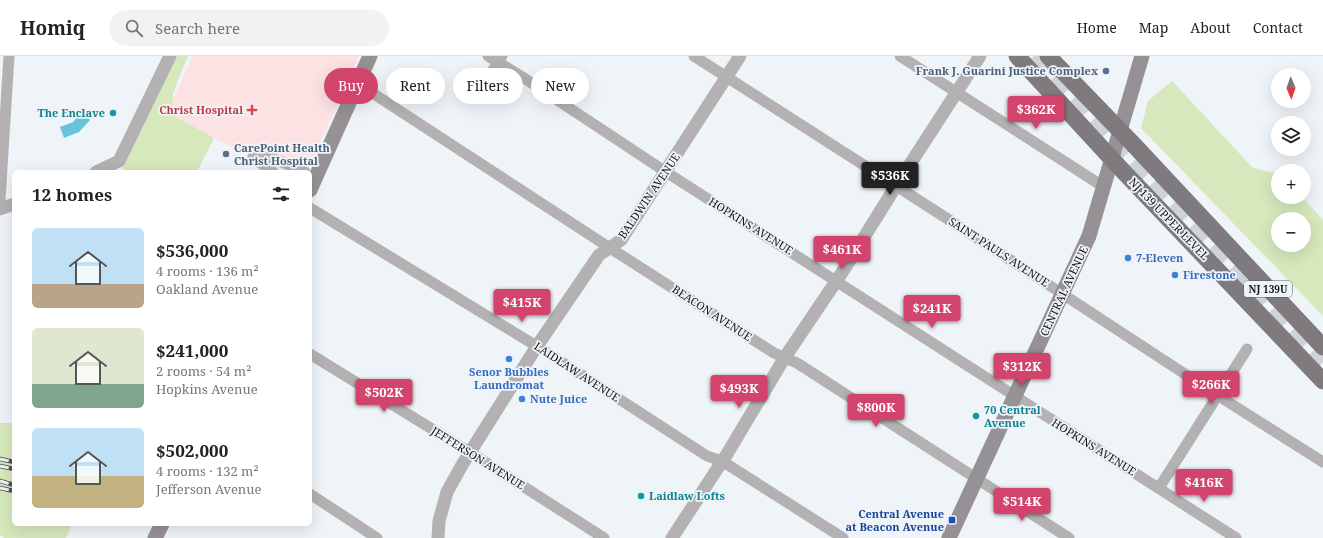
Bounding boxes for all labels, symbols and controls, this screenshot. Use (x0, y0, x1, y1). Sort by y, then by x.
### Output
search box (109, 10, 389, 46)
text: Homiq (20, 15, 85, 41)
icon: search (123, 17, 145, 39)
text: Search here (155, 18, 240, 38)
text: Home (1077, 18, 1117, 37)
text: Map (1139, 18, 1168, 37)
text: About (1190, 18, 1231, 37)
text: Contact (1253, 18, 1303, 37)
place label: Frank J. Guarini Justice Complex (916, 63, 1099, 78)
marker: Frank J. Guarini Justice Complex (1101, 66, 1111, 76)
chip: Buy (324, 68, 378, 104)
chip: Rent (386, 68, 445, 104)
chip: Filters (453, 68, 523, 104)
chip: New (531, 68, 589, 104)
north arrow (1271, 68, 1311, 108)
map controls (1271, 68, 1311, 252)
pin: $362K (1008, 96, 1064, 130)
text: $362K (1017, 100, 1055, 118)
place label: Christ Hospital (159, 102, 243, 117)
marker: Christ Hospital (246, 104, 258, 116)
place label: The Enclave (38, 105, 105, 120)
marker: The Enclave (108, 108, 118, 118)
button: layers (1271, 116, 1311, 156)
place label: CarePoint Health Christ Hospital (234, 140, 331, 168)
marker: CarePoint Health Christ Hospital (221, 149, 231, 159)
street label: BALDWIN AVENUE (614, 150, 683, 242)
pin: $536K (862, 162, 918, 196)
button: + (1271, 164, 1311, 204)
text: $536K (871, 166, 909, 184)
street label: NJ 139 UPPER LEVEL (1126, 174, 1213, 263)
text: 12 homes (32, 183, 112, 206)
icon: filters (270, 183, 292, 205)
street label: HOPKINS AVENUE (706, 194, 796, 258)
button: − (1271, 212, 1311, 252)
street label: SAINT PAULS AVENUE (946, 213, 1053, 290)
pin: $461K (814, 236, 870, 270)
text: $536,000 (156, 239, 228, 262)
text: $461K (823, 240, 861, 258)
street label: CENTRAL AVENUE (1036, 243, 1091, 338)
icon: home (64, 244, 112, 292)
place label: 7-Eleven (1136, 250, 1184, 265)
marker: 7-Eleven (1123, 253, 1133, 263)
text: 4 rooms · 136 m² (156, 262, 259, 280)
place label: Firestone (1183, 267, 1236, 282)
marker: Firestone (1170, 270, 1180, 280)
text: Oakland Avenue (156, 280, 258, 298)
street label: BEACON AVENUE (670, 281, 755, 344)
road number: NJ 139U (1244, 281, 1292, 297)
pin: $415K (494, 289, 550, 323)
text: $415K (503, 293, 541, 311)
pin: $241K (904, 295, 960, 329)
text: $241K (913, 299, 951, 317)
street label: LAIDLAW AVENUE (532, 338, 623, 405)
text: $241,000 (156, 339, 228, 362)
icon: home (64, 344, 112, 392)
pin: $312K (994, 353, 1050, 387)
marker: Senor Bubbles Laundromat (504, 354, 514, 364)
text: $312K (1003, 357, 1041, 375)
text: 2 rooms · 54 m² (156, 362, 251, 380)
place label: Senor Bubbles Laundromat (469, 364, 549, 392)
pin: $266K (1183, 371, 1239, 405)
pin: $493K (711, 375, 767, 409)
text: $266K (1192, 375, 1230, 393)
pin: $502K (356, 379, 412, 413)
text: $493K (720, 379, 758, 397)
text: Hopkins Avenue (156, 380, 258, 398)
text: $502K (365, 383, 403, 401)
place label: Nute Juice (530, 391, 587, 406)
marker: Nute Juice (517, 394, 527, 404)
pin: $800K (848, 394, 904, 428)
text: $800K (857, 398, 895, 416)
place label: 70 Central Avenue (984, 402, 1041, 430)
marker: 70 Central Avenue (971, 411, 981, 421)
street label: HOPKINS AVENUE (1049, 415, 1139, 479)
street label: JEFFERSON AVENUE (428, 422, 528, 493)
text: $502,000 (156, 439, 228, 462)
icon: home (64, 444, 112, 492)
text: 4 rooms · 132 m² (156, 462, 259, 480)
pin: $416K (1176, 469, 1232, 503)
text: $416K (1185, 473, 1223, 491)
text: Jefferson Avenue (156, 480, 261, 498)
place label: Laidlaw Lofts (649, 488, 725, 503)
pin: $514K (994, 488, 1050, 522)
marker: Laidlaw Lofts (636, 491, 646, 501)
text: $514K (1003, 492, 1041, 510)
place label: Central Avenue at Beacon Avenue (846, 506, 944, 534)
marker: Central Avenue at Beacon Avenue (947, 515, 957, 525)

